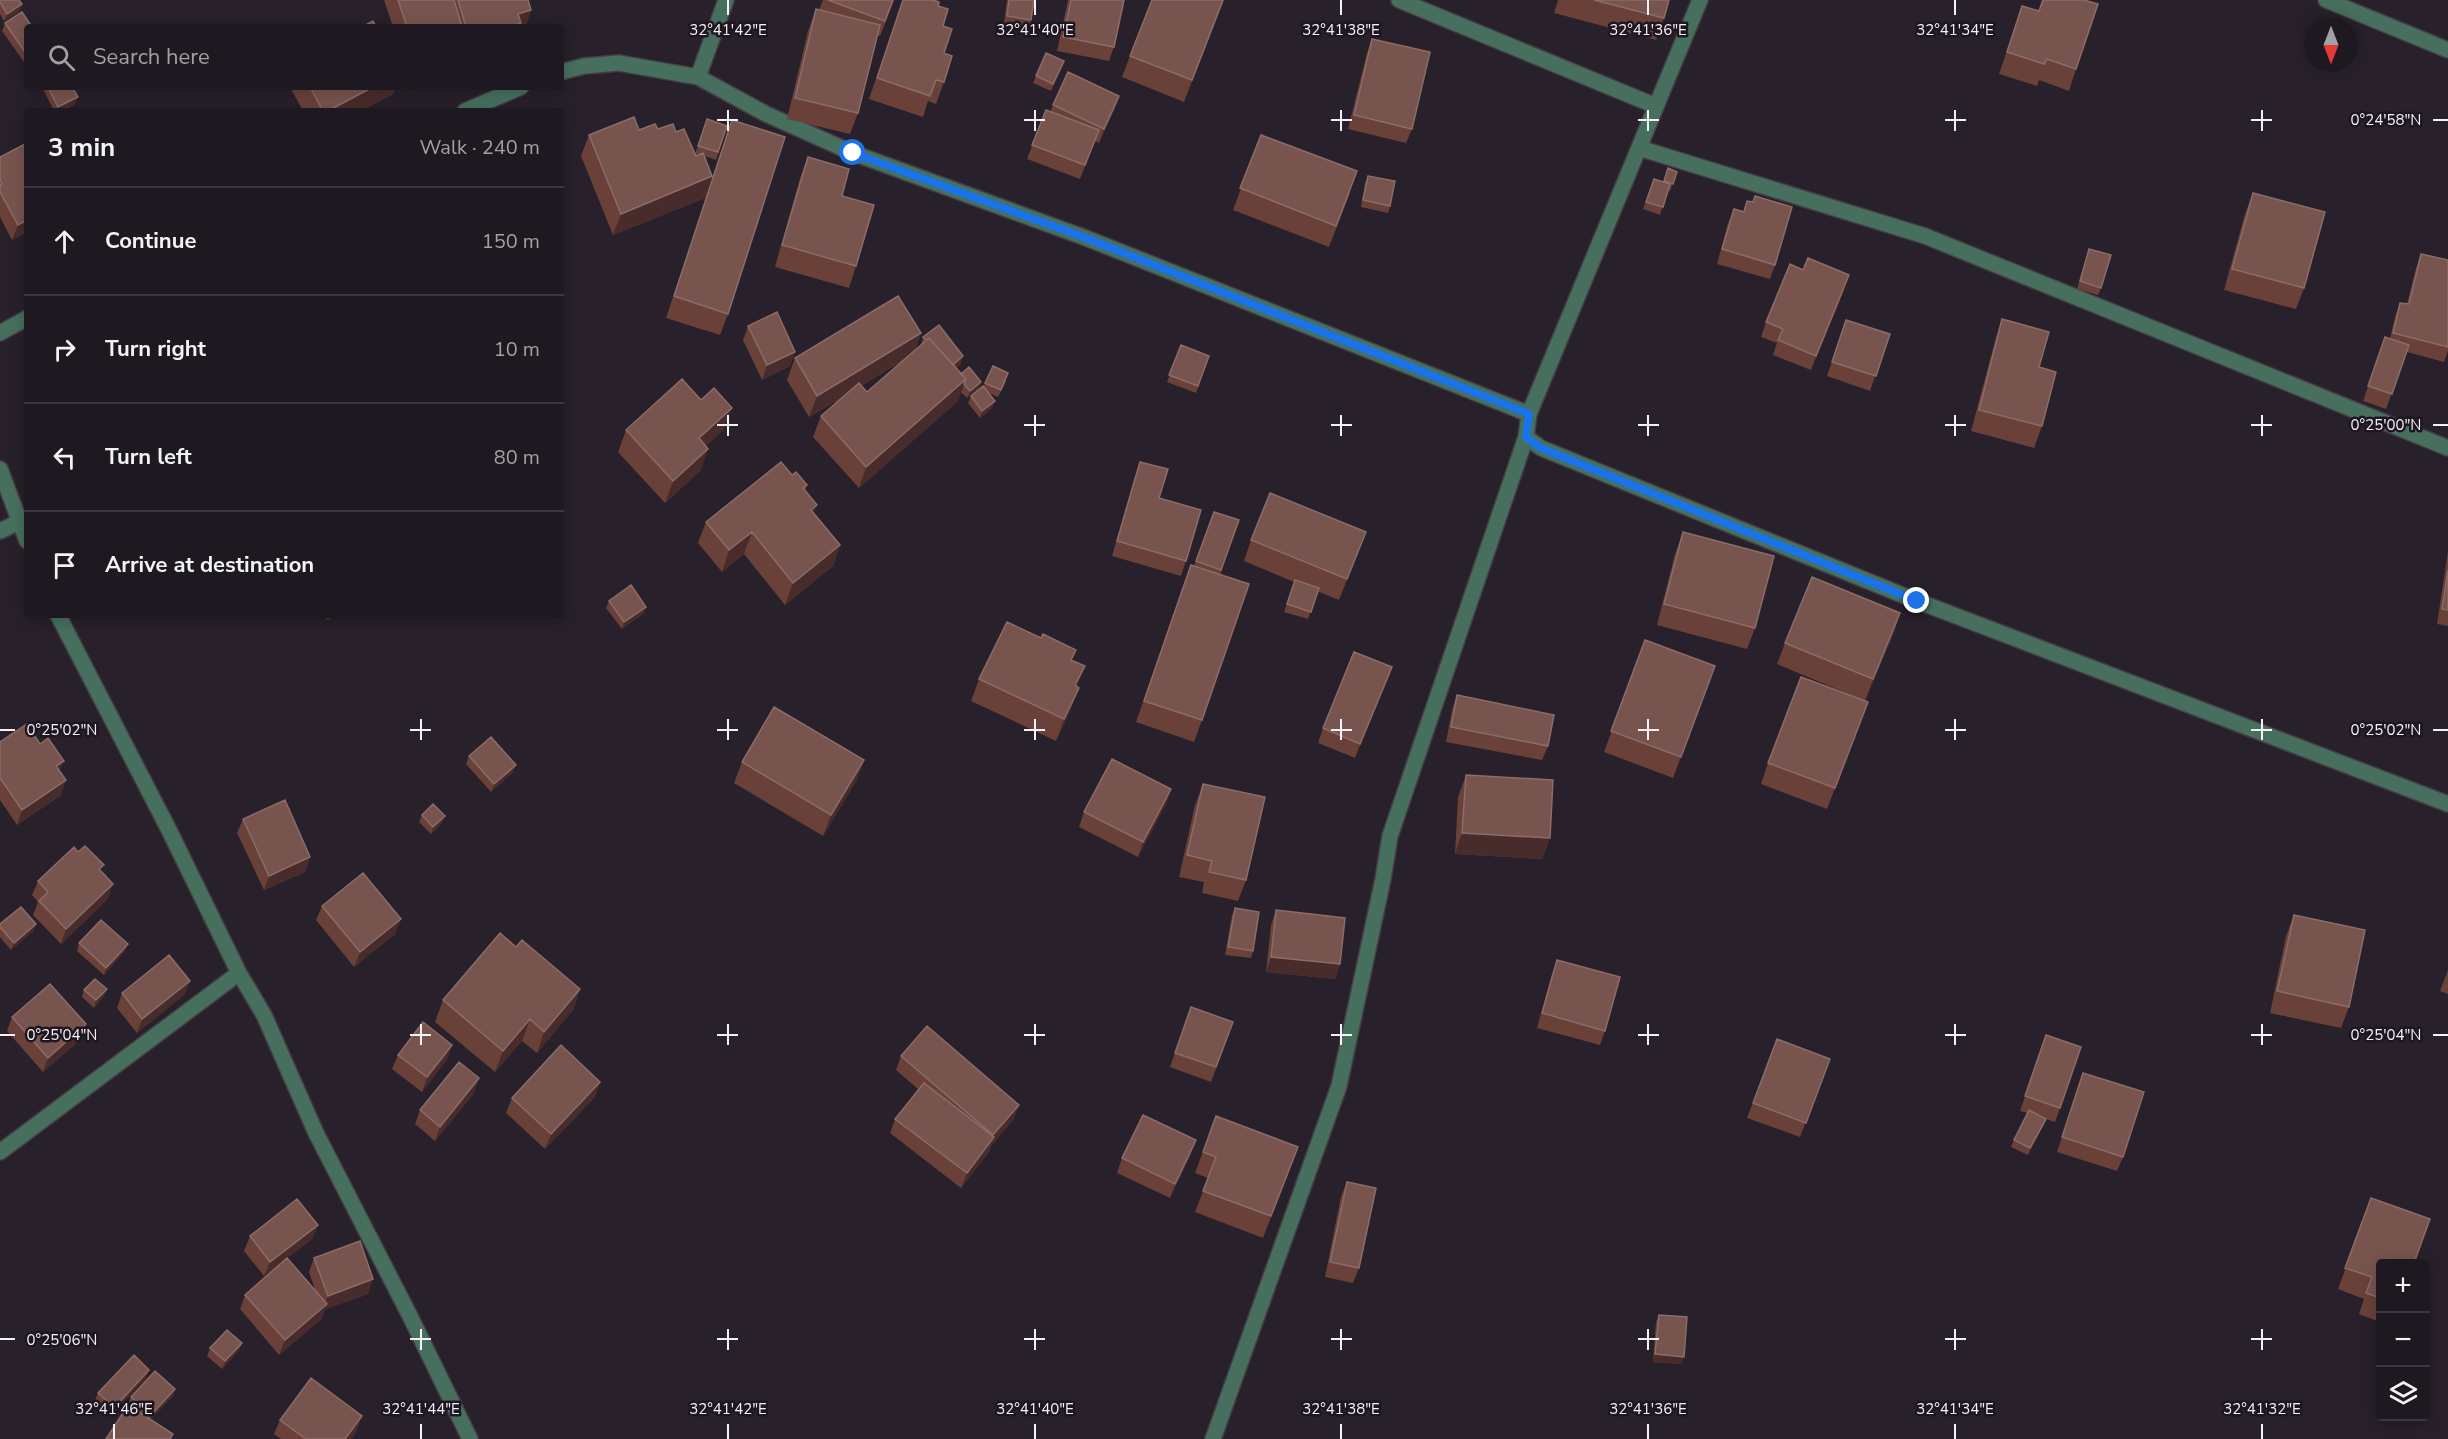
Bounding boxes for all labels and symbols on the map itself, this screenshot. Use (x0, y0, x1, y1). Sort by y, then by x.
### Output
north arrow (2304, 18, 2358, 72)
text: 32°41'42"E (689, 20, 767, 40)
text: 32°41'40"E (996, 20, 1074, 40)
text: 32°41'38"E (1302, 20, 1380, 40)
text: 32°41'36"E (1609, 20, 1687, 40)
text: 32°41'34"E (1916, 20, 1994, 40)
text: 0°24'58"N (2351, 110, 2421, 130)
route start (839, 139, 865, 165)
text: 0°25'00"N (2351, 415, 2421, 435)
route end (1903, 587, 1929, 613)
text: 0°25'02"N (27, 720, 97, 740)
text: 0°25'02"N (2351, 720, 2421, 740)
text: 0°25'04"N (27, 1025, 97, 1045)
text: 0°25'04"N (2351, 1025, 2421, 1045)
text: 0°25'06"N (27, 1330, 97, 1350)
text: 32°41'46"E (75, 1399, 153, 1419)
text: 32°41'44"E (382, 1399, 460, 1419)
text: 32°41'42"E (689, 1399, 767, 1419)
text: 32°41'40"E (996, 1399, 1074, 1419)
text: 32°41'38"E (1302, 1399, 1380, 1419)
text: 32°41'36"E (1609, 1399, 1687, 1419)
text: 32°41'34"E (1916, 1399, 1994, 1419)
text: 32°41'32"E (2223, 1399, 2301, 1419)

